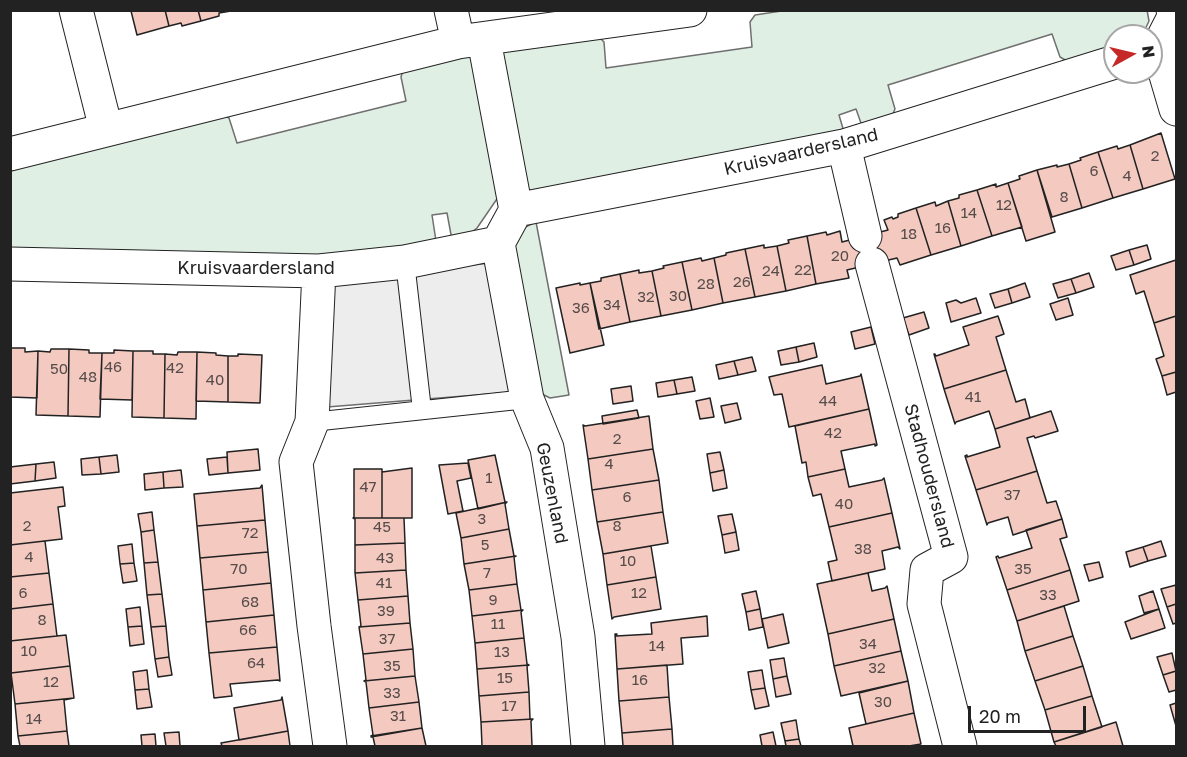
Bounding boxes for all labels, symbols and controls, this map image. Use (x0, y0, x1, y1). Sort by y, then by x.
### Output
north arrow (1103, 24, 1163, 84)
text: N (1138, 44, 1160, 59)
street label: Kruisvaardersland (722, 124, 880, 180)
house number: 2 (1151, 147, 1159, 165)
house number: 6 (1089, 162, 1099, 180)
house number: 4 (1122, 167, 1132, 185)
house number: 8 (1059, 188, 1069, 206)
house number: 12 (996, 196, 1012, 214)
house number: 14 (961, 204, 977, 222)
house number: 16 (935, 219, 951, 237)
house number: 18 (901, 225, 917, 243)
house number: 20 (831, 247, 849, 265)
street label: Kruisvaardersland (177, 257, 335, 279)
house number: 22 (794, 261, 812, 279)
house number: 24 (762, 262, 780, 280)
house number: 26 (733, 273, 751, 291)
house number: 28 (697, 275, 715, 293)
house number: 30 (669, 287, 687, 305)
house number: 32 (637, 288, 655, 306)
house number: 34 (603, 296, 621, 314)
house number: 36 (572, 299, 590, 317)
house number: 46 (104, 358, 122, 376)
house number: 42 (166, 359, 184, 377)
house number: 50 (50, 360, 68, 378)
house number: 48 (79, 368, 97, 386)
house number: 40 (206, 371, 224, 389)
house number: 41 (965, 388, 981, 406)
house number: 44 (819, 392, 837, 410)
street label: Stadhoudersland (899, 401, 959, 551)
house number: 42 (824, 424, 842, 442)
house number: 2 (613, 430, 621, 448)
street label: Geuzenland (532, 440, 572, 546)
house number: 4 (604, 455, 614, 473)
house number: 1 (485, 469, 493, 487)
house number: 47 (359, 478, 377, 496)
house number: 37 (1004, 486, 1020, 504)
house number: 6 (622, 488, 632, 506)
house number: 40 (835, 495, 853, 513)
house number: 3 (478, 510, 486, 528)
house number: 2 (23, 517, 31, 535)
house number: 8 (612, 517, 622, 535)
house number: 45 (373, 518, 391, 536)
house number: 72 (242, 524, 258, 542)
house number: 5 (481, 536, 489, 554)
house number: 38 (854, 540, 872, 558)
house number: 4 (24, 548, 34, 566)
house number: 43 (376, 549, 394, 567)
house number: 10 (620, 552, 636, 570)
house number: 70 (230, 560, 248, 578)
house number: 35 (1014, 560, 1032, 578)
house number: 7 (483, 564, 491, 582)
house number: 41 (376, 574, 392, 592)
house number: 6 (18, 584, 28, 602)
house number: 12 (631, 584, 647, 602)
house number: 33 (1039, 586, 1057, 604)
house number: 9 (488, 591, 498, 609)
house number: 68 (241, 593, 259, 611)
house number: 39 (377, 602, 395, 620)
house number: 8 (37, 611, 47, 629)
house number: 11 (491, 615, 505, 633)
house number: 66 (239, 621, 257, 639)
house number: 37 (379, 630, 395, 648)
house number: 34 (859, 635, 877, 653)
house number: 14 (649, 637, 665, 655)
house number: 10 (21, 642, 37, 660)
house number: 13 (494, 643, 510, 661)
house number: 64 (247, 654, 265, 672)
house number: 35 (383, 657, 401, 675)
house number: 32 (868, 659, 886, 677)
house number: 15 (497, 669, 513, 687)
house number: 16 (632, 671, 648, 689)
house number: 12 (43, 673, 59, 691)
house number: 33 (383, 684, 401, 702)
house number: 30 (874, 693, 892, 711)
scale bar (971, 694, 1090, 732)
house number: 17 (501, 697, 517, 715)
text: 20 m (979, 705, 1021, 727)
house number: 31 (390, 707, 406, 725)
house number: 14 (26, 710, 42, 728)

